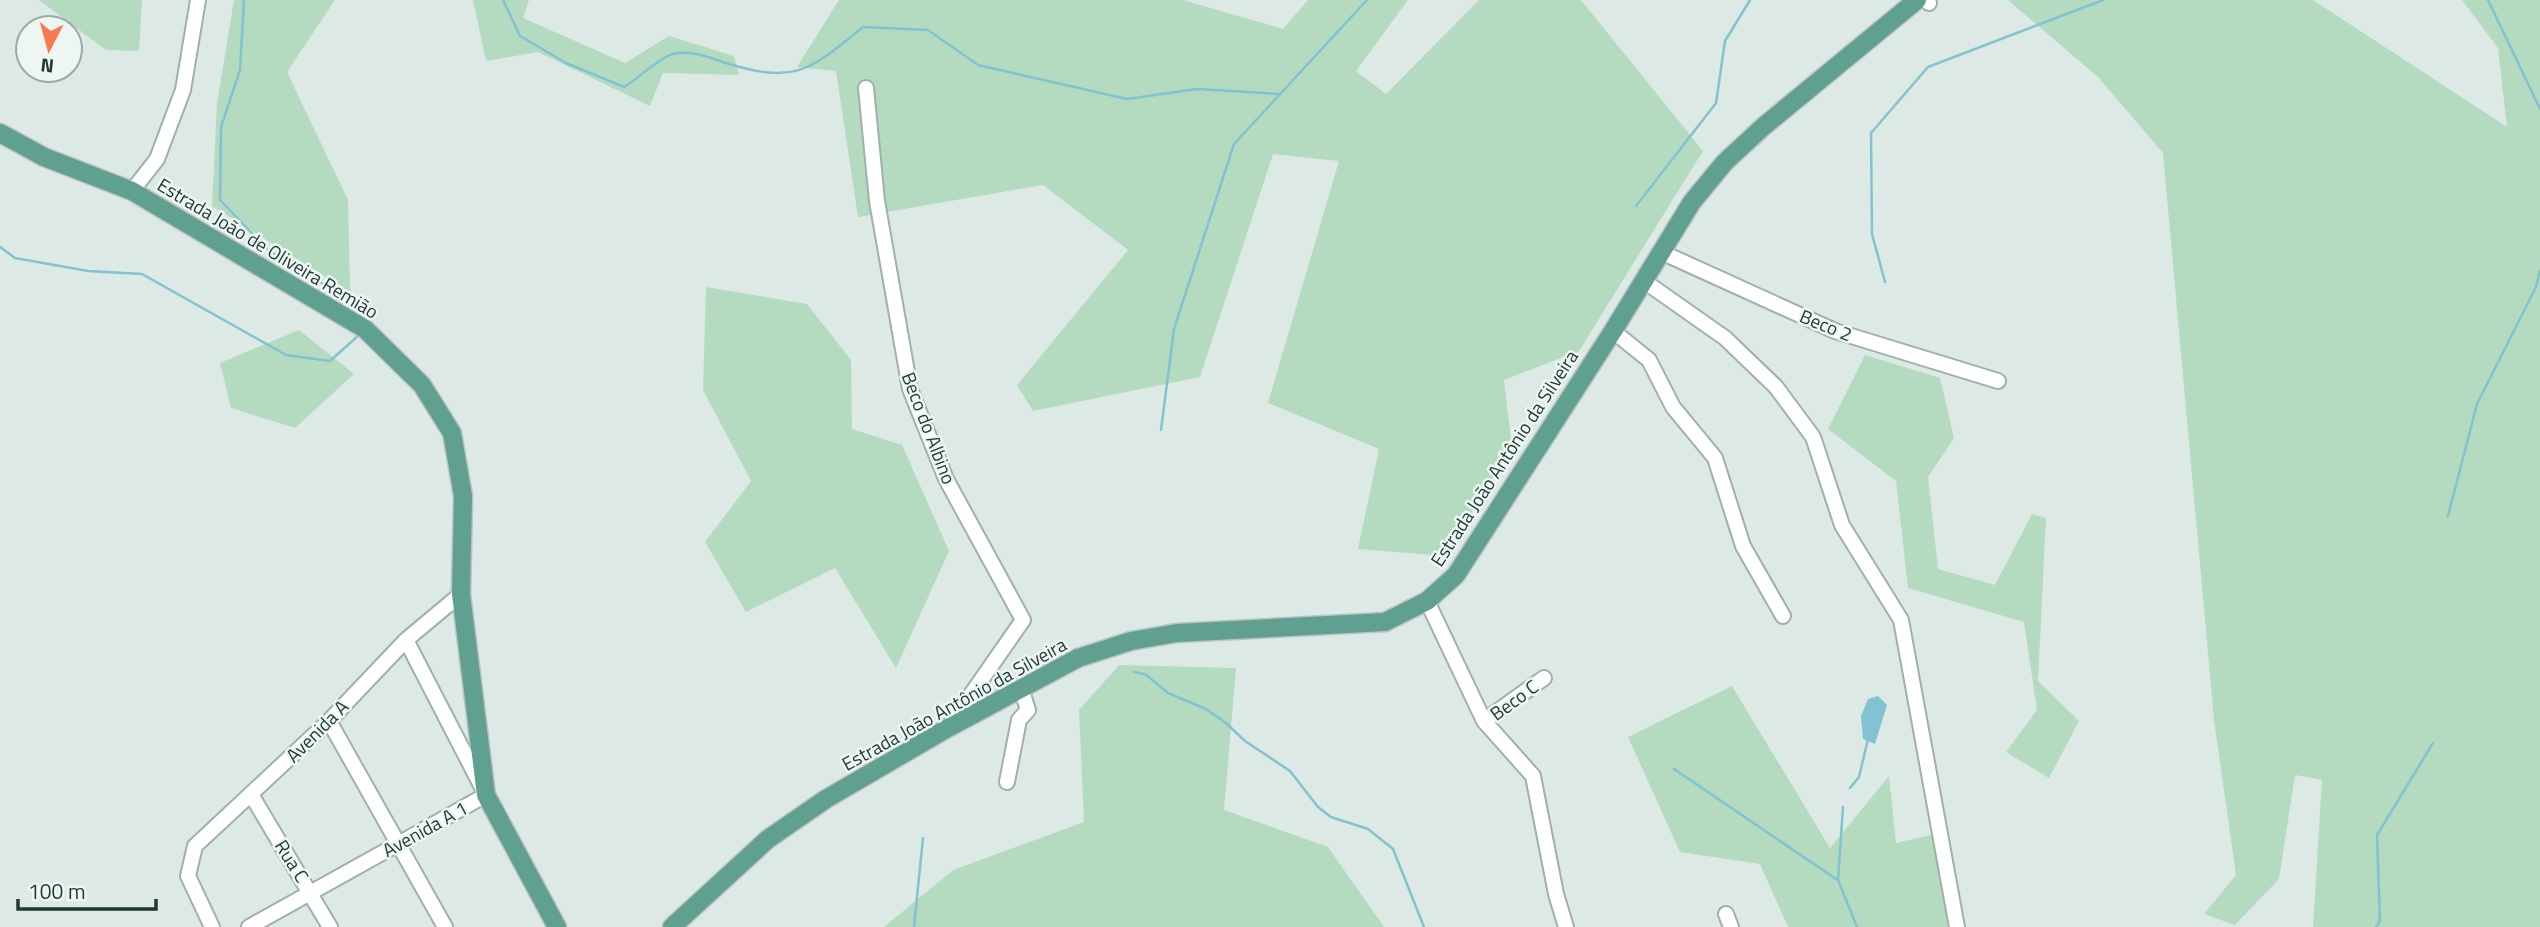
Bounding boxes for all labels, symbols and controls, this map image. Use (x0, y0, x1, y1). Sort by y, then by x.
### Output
north arrow (14, 14, 84, 84)
text: N (39, 51, 55, 82)
street label: Estrada João de Oliveira Remião (152, 170, 384, 325)
street label: Beco 2 (1796, 301, 1857, 348)
street label: Estrada João Antônio da Silveira (1422, 343, 1585, 572)
street label: Beco do Albino (895, 368, 964, 488)
street label: Estrada João Antônio da Silveira (836, 629, 1072, 778)
street label: Beco C (1483, 672, 1544, 727)
street label: Avenida A (278, 692, 355, 769)
street label: Avenida A 1 (377, 793, 473, 864)
street label: Rua C (268, 834, 317, 888)
scale bar (18, 867, 156, 911)
text: 100 m (28, 875, 85, 907)

